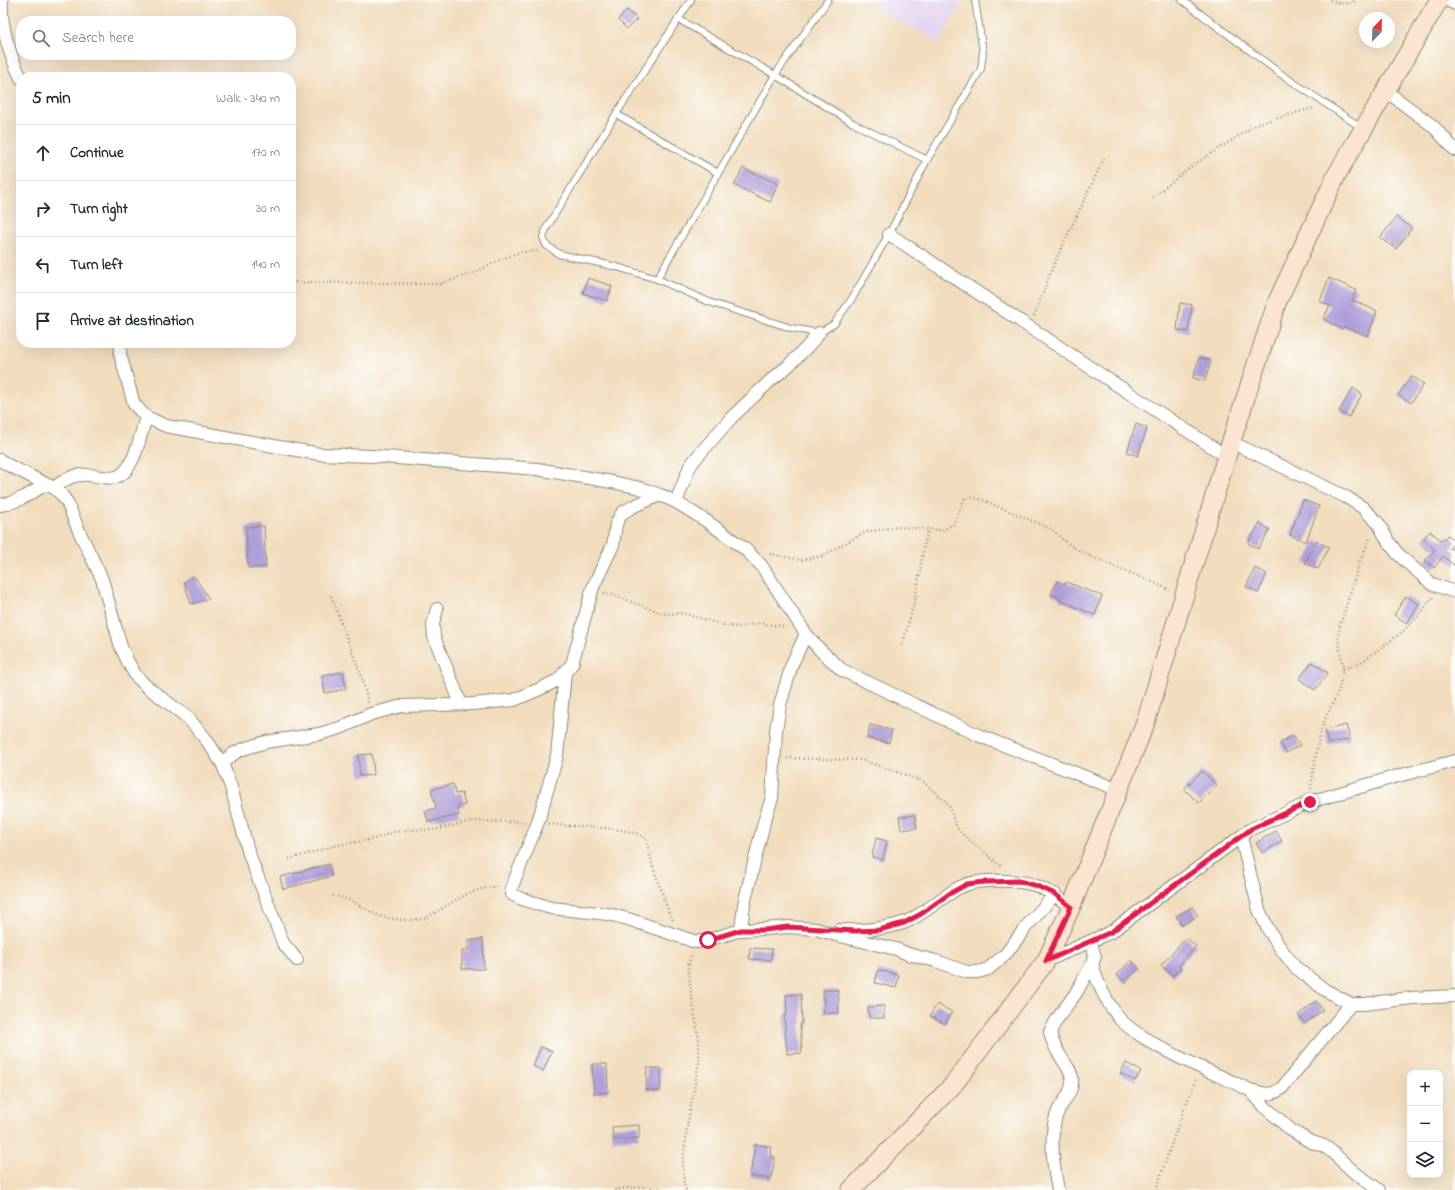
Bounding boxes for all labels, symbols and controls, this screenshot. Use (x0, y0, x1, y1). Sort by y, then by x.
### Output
north arrow (1359, 12, 1395, 48)
search box (16, 16, 296, 60)
icon: search (30, 27, 52, 49)
text: Search here (62, 27, 134, 49)
text: 5 min (32, 86, 71, 111)
text: Walk · 340 m (216, 89, 280, 108)
icon: ahead (32, 142, 54, 164)
text: Continue (70, 142, 124, 164)
text: 170 m (252, 143, 280, 162)
icon: right (32, 198, 54, 220)
text: Turn right (70, 198, 128, 220)
text: 30 m (256, 199, 280, 218)
icon: left (32, 254, 54, 276)
text: Turn left (70, 254, 123, 276)
text: 140 m (252, 255, 280, 274)
icon: arrive (32, 310, 54, 332)
text: Arrive at destination (70, 310, 194, 332)
route end (1301, 793, 1319, 811)
route start (699, 931, 717, 949)
map controls (1407, 1070, 1443, 1178)
button: + (1407, 1070, 1443, 1106)
button: − (1407, 1106, 1443, 1142)
button: layers (1407, 1142, 1443, 1178)

